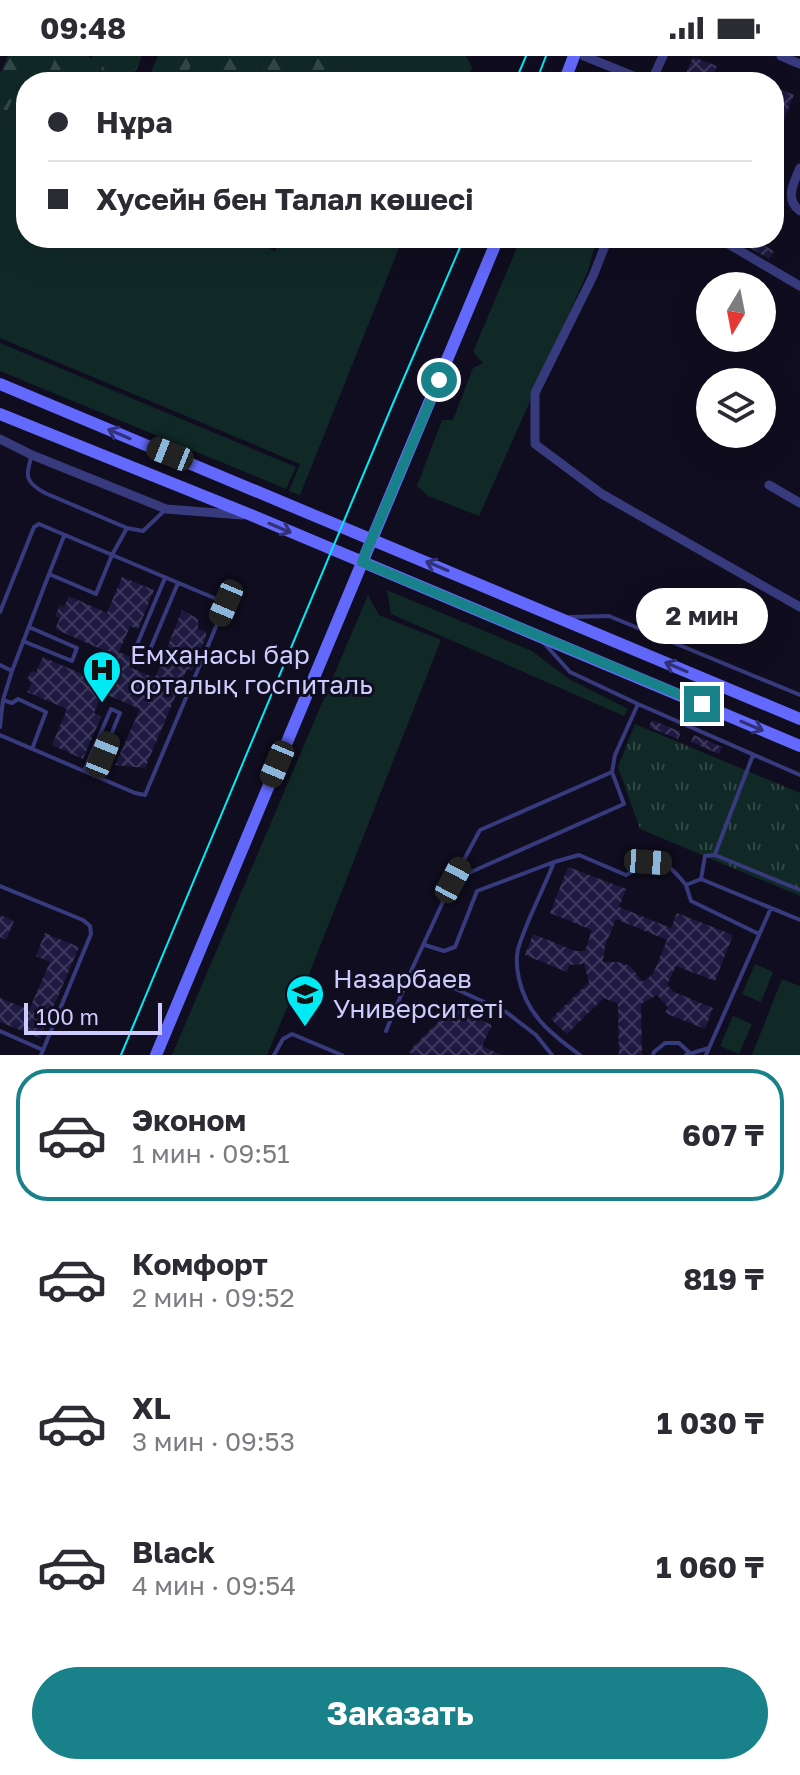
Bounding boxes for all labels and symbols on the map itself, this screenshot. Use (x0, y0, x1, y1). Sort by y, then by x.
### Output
north arrow (696, 272, 776, 352)
route start (421, 362, 457, 398)
one-way arrow (107, 425, 132, 440)
car (143, 434, 197, 474)
one-way arrow (267, 521, 292, 536)
one-way arrow (425, 558, 450, 572)
car (206, 576, 246, 630)
callout: 2 мин (636, 588, 768, 644)
place label: Емханасы бар орталық госпиталь (130, 639, 373, 700)
hospital icon: Емханасы бар орталық госпиталь (81, 649, 123, 704)
one-way arrow (665, 659, 689, 673)
route end (684, 686, 720, 722)
one-way arrow (739, 719, 764, 734)
car (83, 728, 123, 782)
car (257, 737, 297, 791)
car (623, 848, 673, 876)
car (431, 853, 475, 907)
place label: Назарбаев Университеті (333, 963, 504, 1024)
school or university icon: Назарбаев Университеті (284, 973, 326, 1028)
scale bar (24, 999, 162, 1035)

